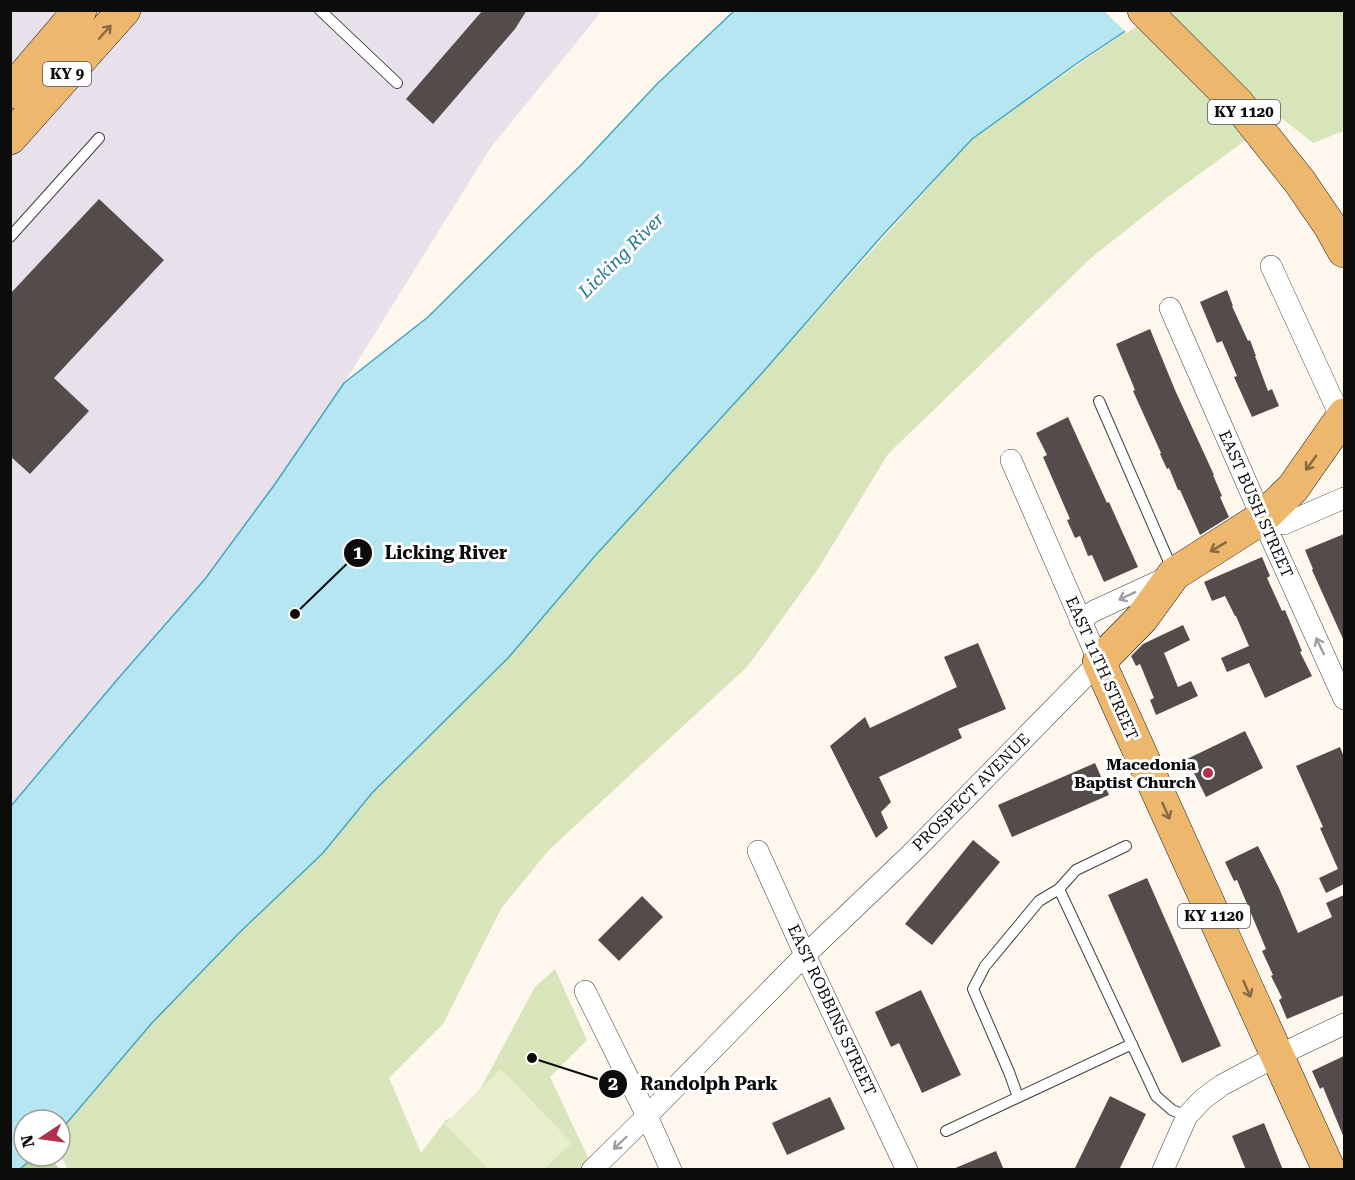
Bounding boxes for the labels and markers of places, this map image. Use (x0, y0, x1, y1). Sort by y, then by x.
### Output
callout: Licking River (343, 535, 520, 571)
place label: Macedonia Baptist Church (1074, 755, 1197, 792)
marker: Macedonia Baptist Church (1201, 766, 1215, 780)
callout: Randolph Park (598, 1066, 790, 1102)

